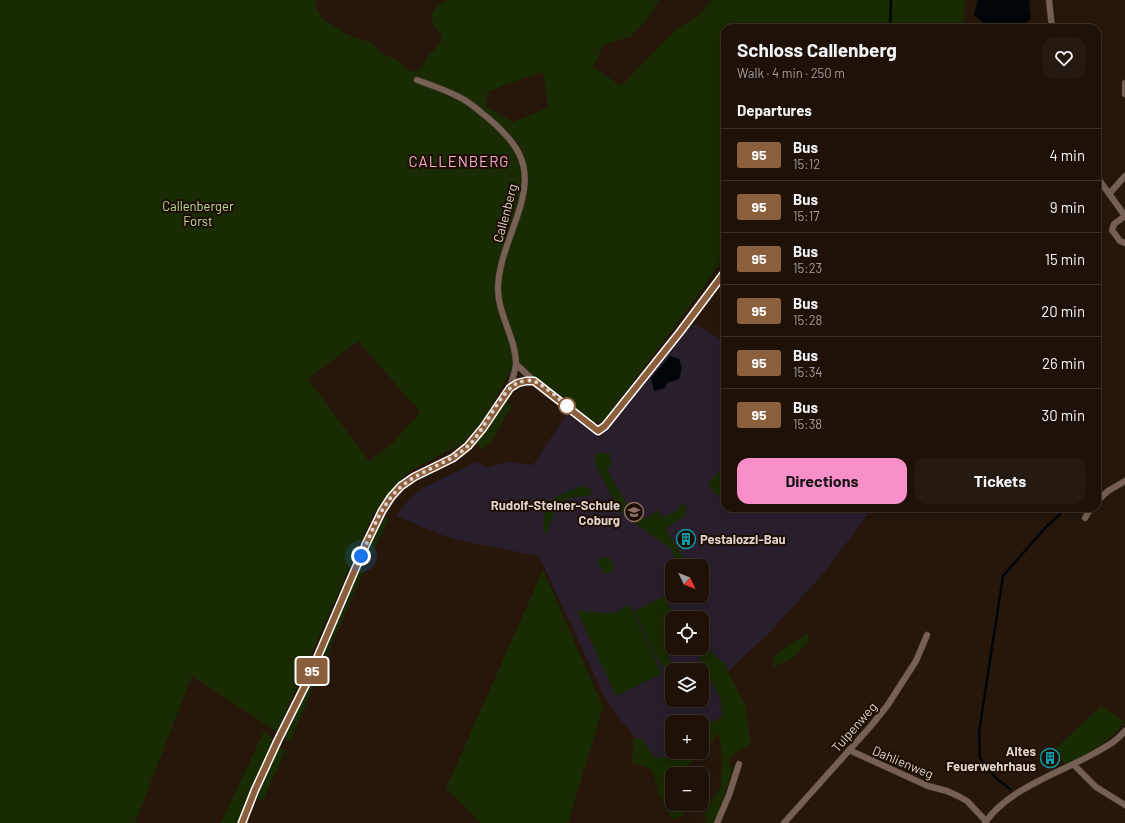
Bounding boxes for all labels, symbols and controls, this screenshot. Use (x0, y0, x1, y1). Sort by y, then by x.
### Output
button: heart (1043, 37, 1085, 79)
text: Schloss Callenberg (737, 38, 897, 61)
text: Walk · 4 min · 250 m (737, 65, 845, 81)
text: Departures (737, 101, 812, 119)
text: Bus (793, 138, 818, 156)
text: 95 (752, 146, 766, 163)
text: 4 min (1049, 146, 1085, 164)
district label: CALLENBERG (408, 152, 510, 170)
text: 15:12 (793, 156, 820, 172)
street label: Callenberg (490, 182, 520, 244)
text: Bus (793, 190, 818, 208)
park label: Callenberger Forst (162, 198, 234, 229)
text: 95 (752, 198, 766, 215)
text: 9 min (1050, 198, 1085, 216)
text: 15:17 (793, 208, 819, 224)
text: Bus (793, 242, 818, 260)
text: 95 (752, 250, 766, 267)
text: 15 min (1045, 250, 1085, 268)
text: 15:23 (793, 260, 822, 276)
text: Bus (793, 294, 818, 312)
text: 95 (752, 302, 766, 319)
text: 20 min (1041, 302, 1085, 320)
text: 15:28 (793, 312, 822, 328)
text: Bus (793, 346, 818, 364)
text: 95 (752, 354, 766, 371)
text: 26 min (1042, 354, 1085, 372)
text: 15:34 (793, 364, 823, 380)
unlabelled marker (558, 397, 576, 415)
text: Bus (793, 398, 818, 416)
text: 95 (752, 406, 766, 423)
text: 30 min (1041, 406, 1085, 424)
text: 15:38 (793, 416, 822, 432)
button: Directions (737, 458, 907, 504)
button: Tickets (915, 458, 1085, 504)
place label: Rudolf-Steiner-Schule Coburg (491, 497, 620, 528)
school or university icon: Rudolf-Steiner-Schule Coburg (623, 501, 645, 523)
building icon: Pestalozzi-Bau (675, 528, 697, 550)
place label: Pestalozzi-Bau (700, 531, 786, 547)
your location (351, 546, 371, 566)
north arrow (665, 559, 709, 603)
map controls (665, 559, 709, 811)
button: locate (665, 611, 709, 655)
line badge: 95 (294, 658, 330, 684)
text: 95 (305, 662, 319, 679)
button: layers (665, 663, 709, 707)
street label: Tulpenweg (828, 699, 880, 755)
button: + (665, 715, 709, 759)
street label: Dahlienweg (870, 742, 936, 782)
place label: Altes Feuerwehrhaus (947, 743, 1036, 774)
building icon: Altes Feuerwehrhaus (1039, 747, 1061, 769)
button: − (665, 767, 709, 811)

